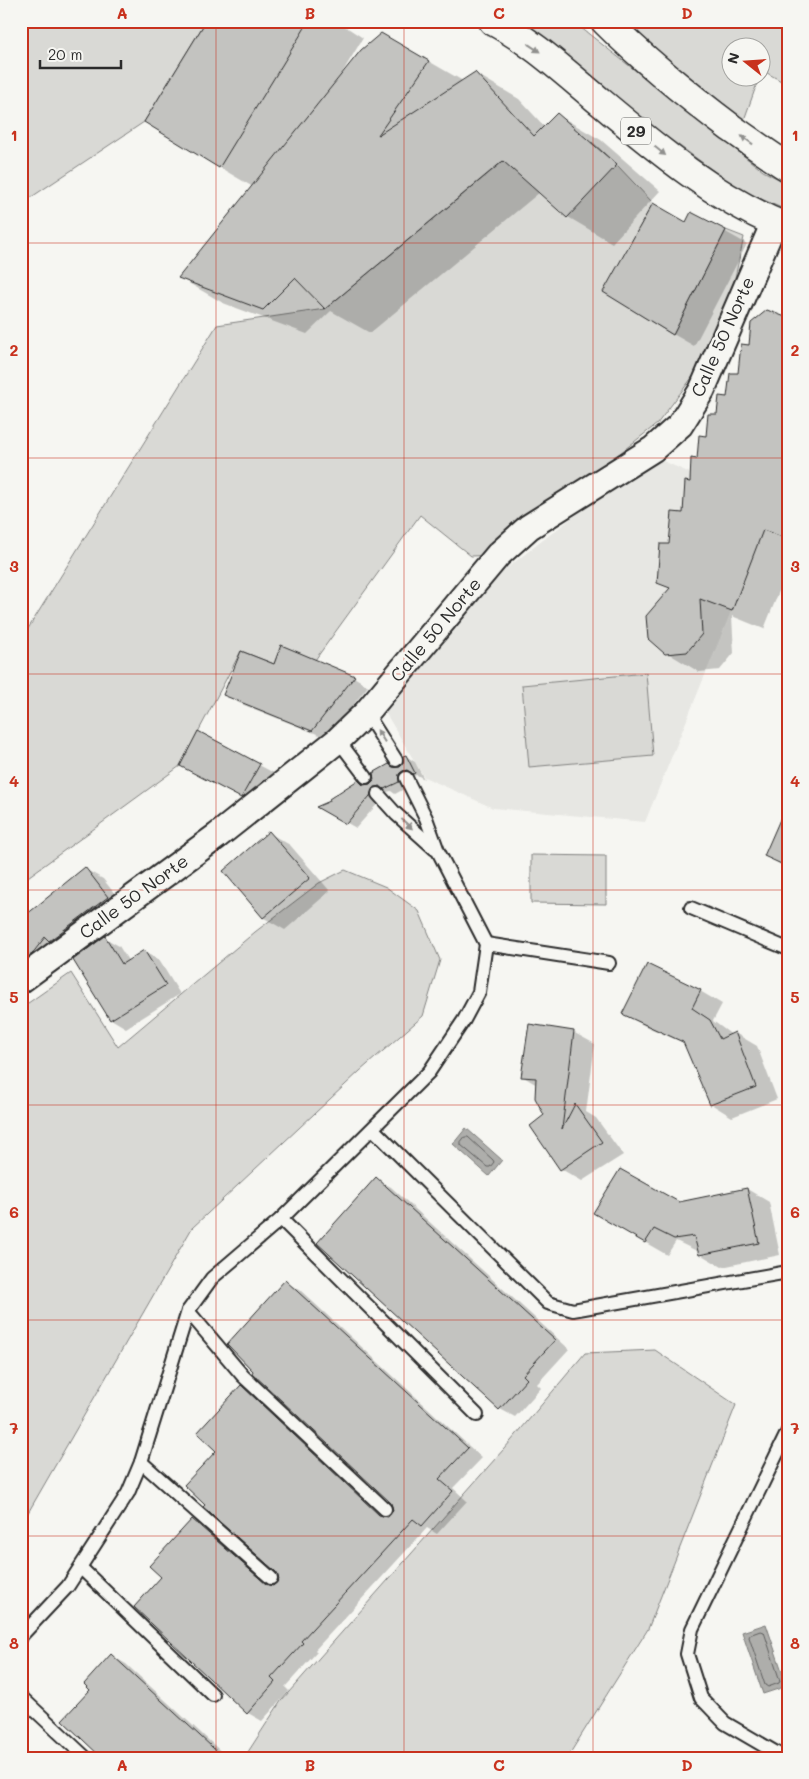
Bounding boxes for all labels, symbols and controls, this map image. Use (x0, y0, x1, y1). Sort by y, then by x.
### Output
text: A (116, 2, 128, 23)
text: B (305, 2, 315, 23)
text: C (493, 2, 505, 23)
text: D (681, 2, 693, 23)
scale bar (40, 38, 121, 70)
north arrow (722, 38, 772, 88)
one-way arrow (527, 43, 541, 52)
text: 20 m (48, 44, 82, 64)
text: N (722, 50, 744, 66)
road number: 29 (621, 118, 651, 144)
text: 1 (10, 124, 18, 145)
text: 1 (791, 124, 799, 145)
one-way arrow (741, 134, 754, 145)
one-way arrow (653, 145, 666, 156)
street label: Calle 50 Norte (685, 273, 759, 401)
text: 2 (10, 339, 19, 360)
text: 2 (791, 339, 800, 360)
text: 3 (9, 555, 19, 576)
text: 3 (790, 555, 800, 576)
street label: Calle 50 Norte (384, 572, 486, 687)
one-way arrow (377, 730, 386, 743)
text: 4 (9, 770, 19, 791)
text: 4 (790, 770, 800, 791)
one-way arrow (400, 818, 412, 830)
street label: Calle 50 Norte (74, 848, 193, 944)
text: 5 (9, 986, 19, 1007)
text: 5 (790, 986, 800, 1007)
text: 6 (9, 1201, 19, 1222)
text: 6 (790, 1201, 800, 1222)
text: 7 (10, 1417, 19, 1438)
text: 7 (791, 1417, 800, 1438)
text: 8 (9, 1632, 19, 1653)
text: 8 (790, 1632, 800, 1653)
text: A (116, 1754, 128, 1775)
text: B (305, 1754, 315, 1775)
text: C (493, 1754, 505, 1775)
text: D (681, 1754, 693, 1775)

